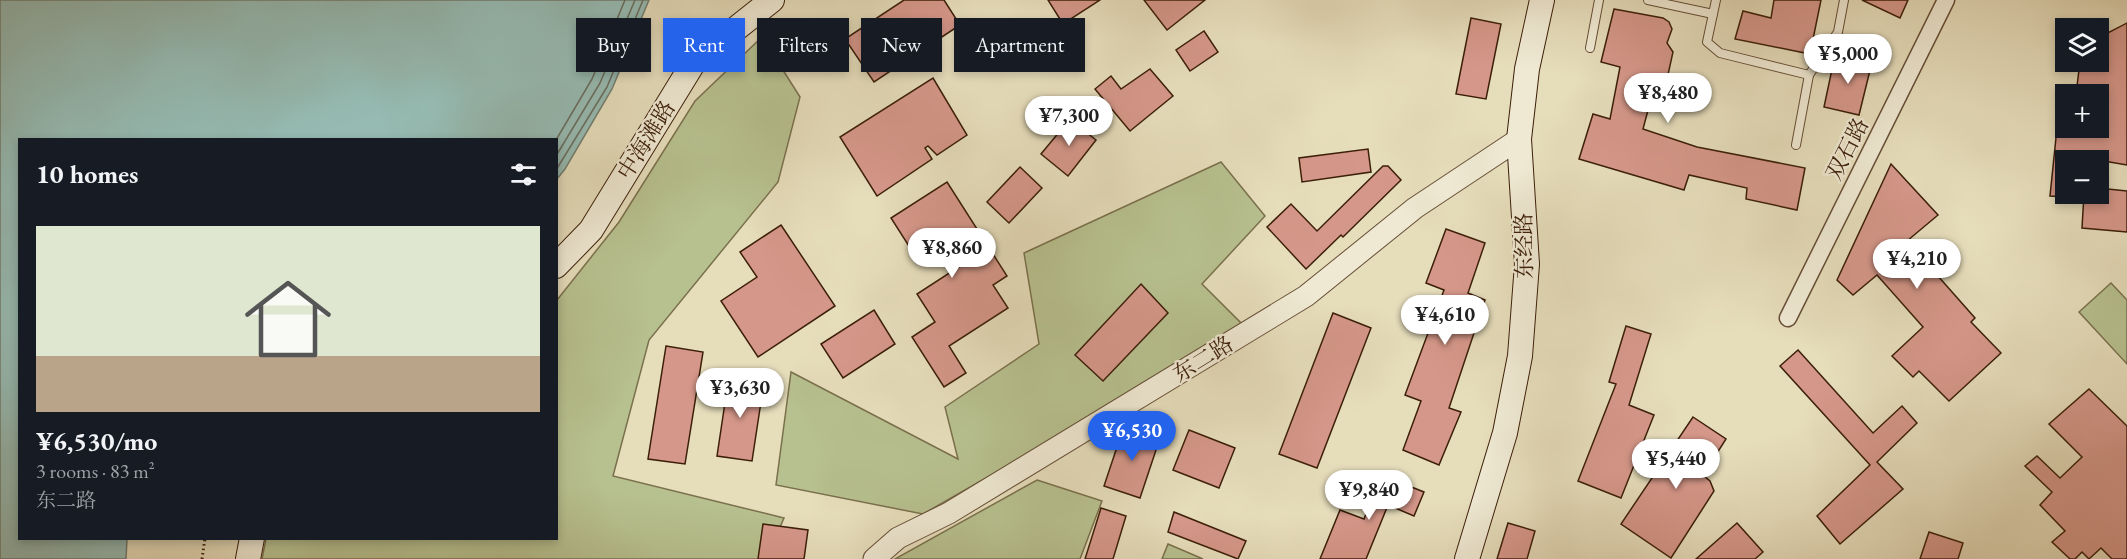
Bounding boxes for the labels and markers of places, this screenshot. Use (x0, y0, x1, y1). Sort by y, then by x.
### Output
pin: ¥5,000 (1799, 34, 1897, 85)
pin: ¥8,480 (1619, 73, 1717, 124)
pin: ¥7,300 (1020, 96, 1118, 147)
pin: ¥8,860 (903, 228, 1001, 279)
pin: ¥4,210 (1868, 239, 1966, 290)
pin: ¥4,610 (1396, 295, 1494, 346)
pin: ¥3,630 (691, 368, 789, 419)
pin: ¥6,530 (1083, 411, 1181, 462)
pin: ¥5,440 (1627, 439, 1725, 490)
pin: ¥9,840 (1320, 470, 1418, 521)

